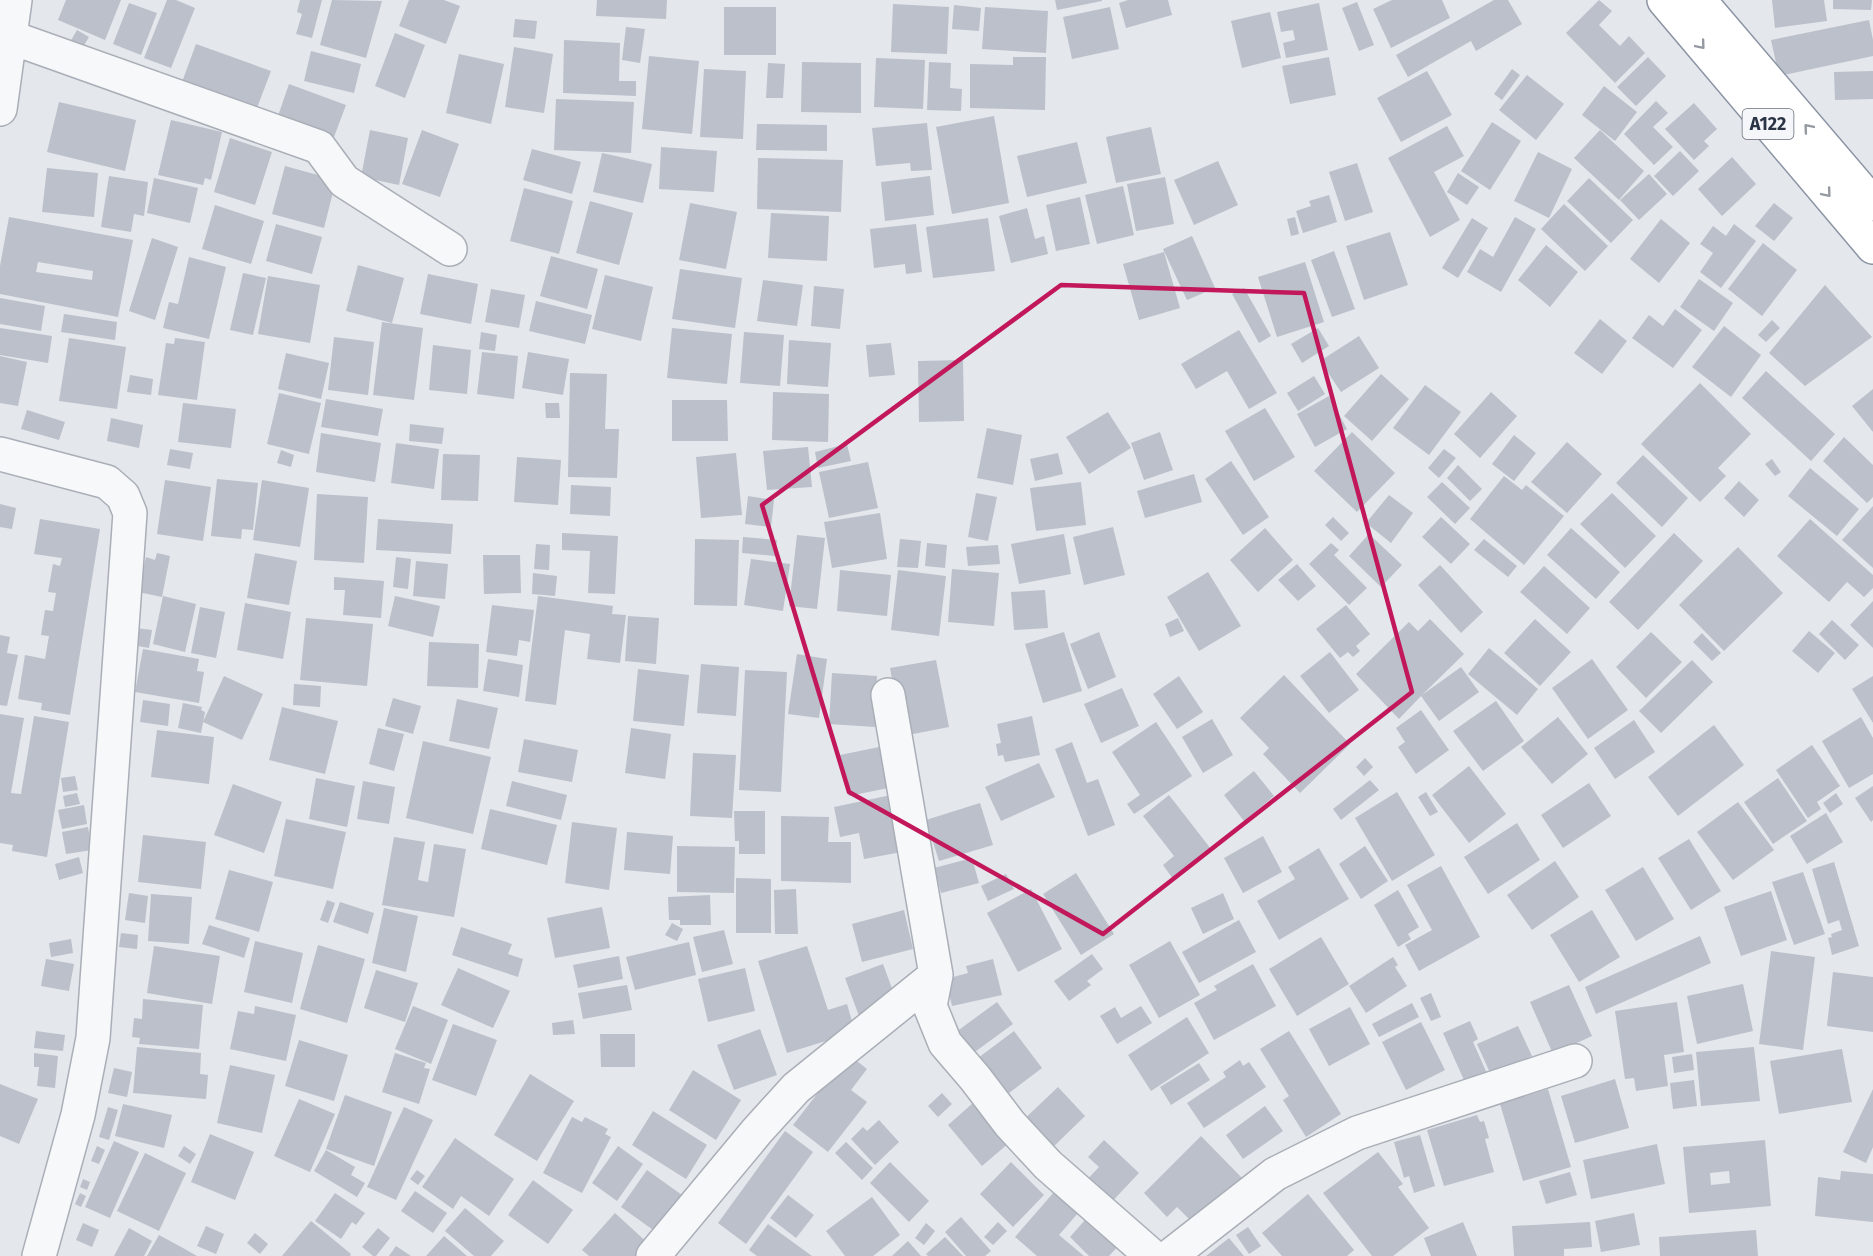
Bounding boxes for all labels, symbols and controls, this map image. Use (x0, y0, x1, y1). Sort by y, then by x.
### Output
one-way arrow (1694, 38, 1705, 49)
road number: A122 (1742, 109, 1794, 139)
one-way arrow (1804, 124, 1815, 135)
one-way arrow (1820, 186, 1831, 197)

